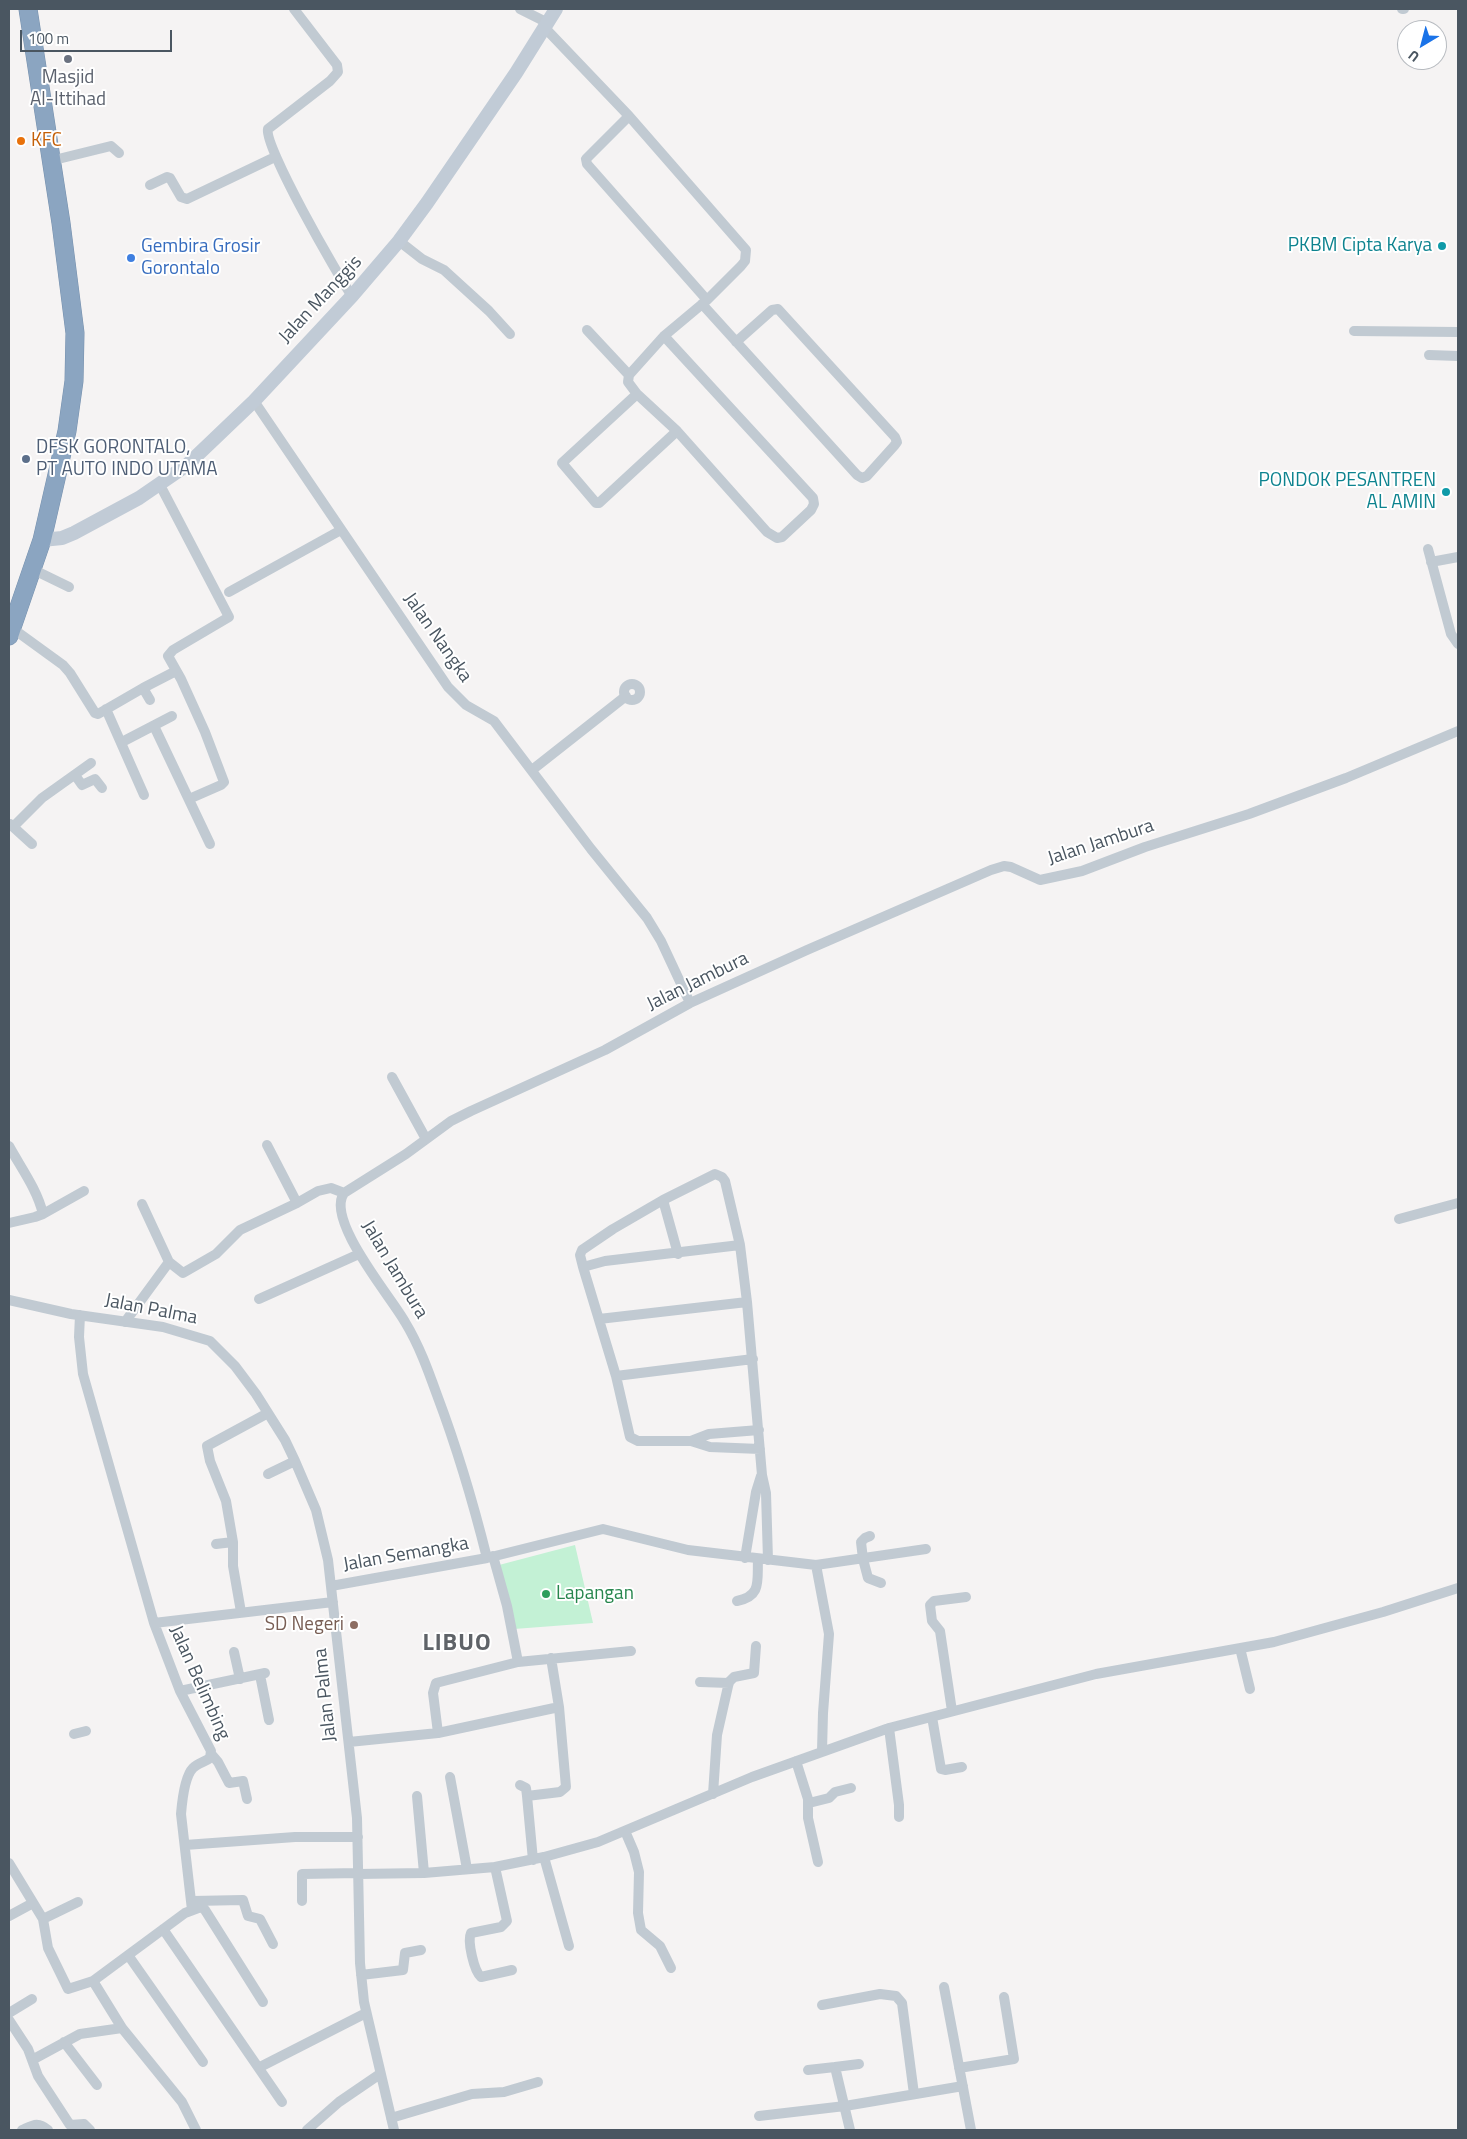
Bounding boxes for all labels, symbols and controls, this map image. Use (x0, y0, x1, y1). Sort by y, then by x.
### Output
scale bar (22, 20, 175, 52)
north arrow (1397, 20, 1447, 70)
text: 100 m (28, 27, 69, 50)
text: U (1403, 45, 1423, 68)
marker: Masjid Al-Ittihad (62, 53, 74, 65)
place label: Masjid Al-Ittihad (30, 67, 106, 111)
place label: KFC (31, 130, 62, 152)
marker: KFC (15, 135, 27, 147)
place label: PKBM Cipta Karya (1288, 235, 1432, 257)
place label: Gembira Grosir Gorontalo (141, 236, 260, 280)
marker: PKBM Cipta Karya (1436, 240, 1448, 252)
street label: Jalan Manggis (275, 251, 367, 349)
marker: Gembira Grosir Gorontalo (125, 252, 137, 264)
place label: DFSK GORONTALO, PT AUTO INDO UTAMA (36, 437, 218, 481)
marker: DFSK GORONTALO, PT AUTO INDO UTAMA (20, 453, 32, 465)
place label: PONDOK PESANTREN AL AMIN (1259, 470, 1436, 514)
marker: PONDOK PESANTREN AL AMIN (1440, 486, 1452, 498)
street label: Jalan Nangka (398, 589, 476, 687)
street label: Jalan Jambura (1045, 815, 1157, 871)
street label: Jalan Jambura (643, 948, 753, 1016)
street label: Jalan Jambura (356, 1217, 432, 1323)
street label: Jalan Palma (103, 1290, 199, 1330)
street label: Jalan Semangka (341, 1533, 471, 1577)
place label: Lapangan (556, 1583, 634, 1605)
marker: Lapangan (540, 1588, 552, 1600)
place label: SD Negeri (265, 1614, 344, 1636)
marker: SD Negeri (348, 1619, 360, 1631)
street label: Jalan Belimbing (164, 1622, 234, 1744)
district label: LIBUO (422, 1630, 492, 1658)
street label: Jalan Palma (310, 1647, 342, 1743)

